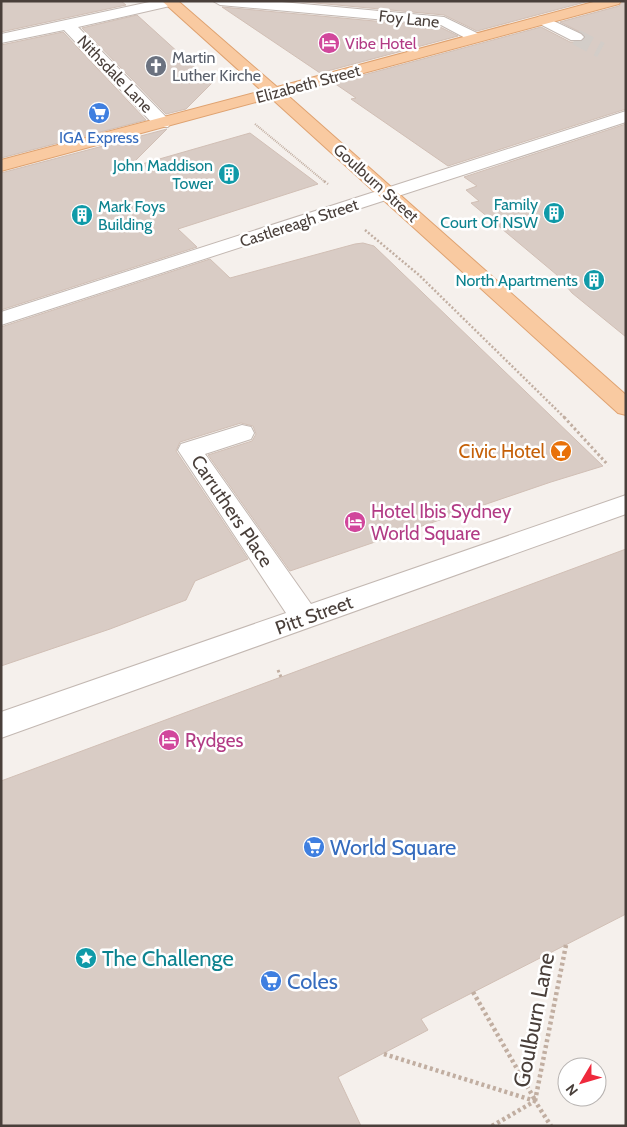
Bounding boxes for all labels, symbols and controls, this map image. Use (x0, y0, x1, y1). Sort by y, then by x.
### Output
street label: Foy Lane (378, 6, 440, 32)
street label: Nithsdale Lane (73, 31, 157, 117)
hotel icon: Vibe Hotel (317, 31, 341, 55)
place label: Vibe Hotel (345, 34, 417, 53)
place label: Martin Luther Kirche (172, 48, 261, 85)
church icon: Martin Luther Kirche (144, 54, 168, 78)
street label: Elizabeth Street (254, 61, 363, 107)
supermarket icon: IGA Express (87, 101, 111, 125)
place label: IGA Express (59, 128, 139, 147)
street label: Goulburn Street (330, 140, 423, 226)
place label: John Maddison Tower (112, 156, 214, 193)
building icon: John Maddison Tower (217, 162, 241, 186)
street label: Castlereagh Street (237, 195, 361, 251)
place label: Family Court Of NSW (440, 195, 539, 232)
place label: Mark Foys Building (98, 197, 166, 234)
building icon: Family Court Of NSW (542, 201, 566, 225)
building icon: Mark Foys Building (70, 203, 94, 227)
building icon: North Apartments (582, 268, 606, 292)
place label: North Apartments (455, 271, 578, 290)
bar icon: Civic Hotel (549, 439, 573, 463)
place label: Civic Hotel (458, 440, 546, 463)
street label: Carruthers Place (186, 451, 278, 572)
place label: Hotel Ibis Sydney World Square (371, 500, 512, 545)
hotel icon: Hotel Ibis Sydney World Square (343, 510, 367, 534)
street label: Pitt Street (272, 590, 356, 640)
hotel icon: Rydges (157, 728, 181, 752)
place label: Rydges (185, 729, 243, 752)
place label: World Square (330, 834, 456, 861)
supermarket icon: World Square (302, 835, 326, 859)
place label: The Challenge (102, 945, 234, 972)
place icon: The Challenge (74, 946, 98, 970)
street label: Goulburn Lane (508, 950, 560, 1090)
place label: Coles (287, 968, 338, 995)
supermarket icon: Coles (259, 969, 283, 993)
north arrow (557, 1057, 607, 1107)
text: N (562, 1081, 582, 1099)

